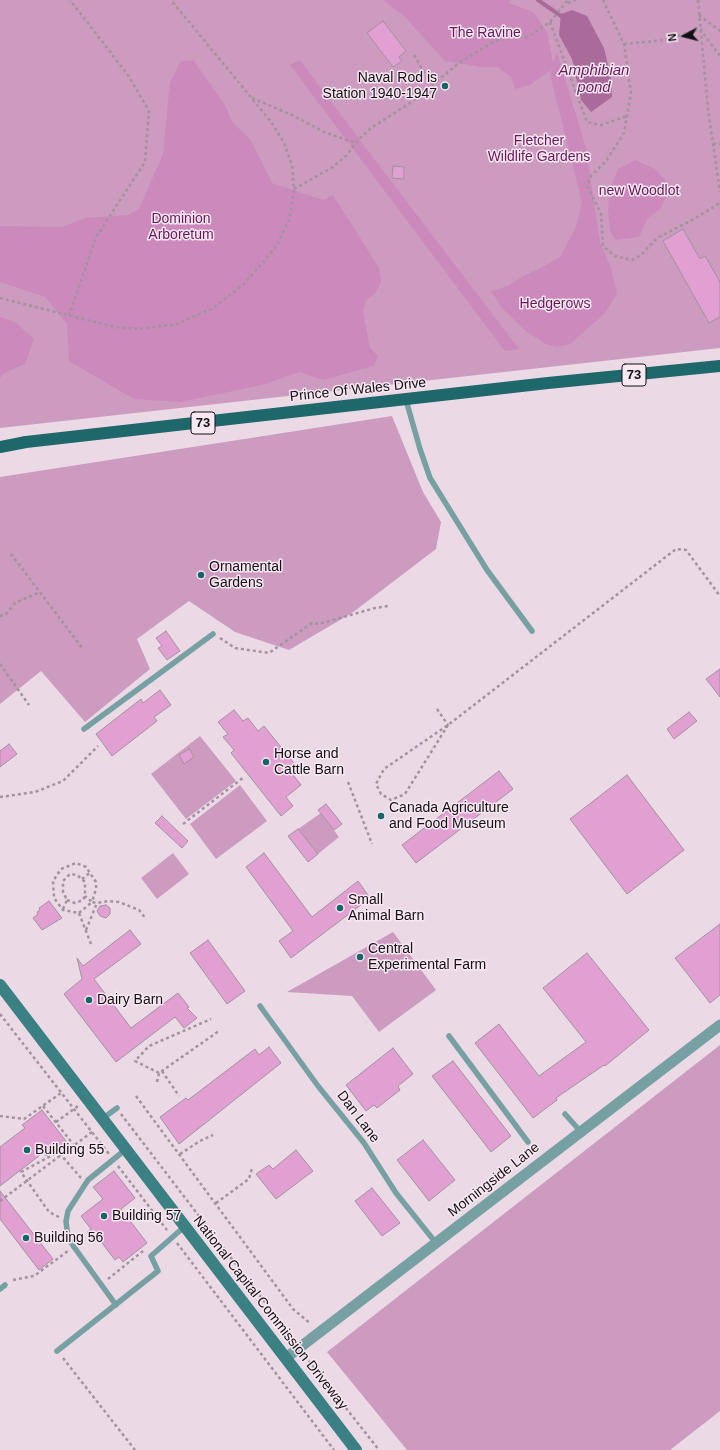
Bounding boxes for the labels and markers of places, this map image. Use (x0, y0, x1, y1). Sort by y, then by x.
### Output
place label: Naval Rod is Station 1940-1947 (323, 70, 437, 102)
marker: Naval Rod is Station 1940-1947 (440, 81, 450, 91)
place label: Ornamental Gardens (209, 559, 282, 592)
marker: Ornamental Gardens (196, 570, 206, 580)
place label: Horse and Cattle Barn (274, 746, 344, 778)
marker: Horse and Cattle Barn (261, 757, 271, 767)
place label: Canada Agriculture and Food Museum (389, 800, 509, 832)
marker: Canada Agriculture and Food Museum (376, 811, 386, 821)
place label: Small Animal Barn (348, 892, 424, 924)
marker: Small Animal Barn (335, 903, 345, 913)
place label: Central Experimental Farm (368, 941, 486, 974)
marker: Central Experimental Farm (355, 952, 365, 962)
place label: Dairy Barn (97, 992, 163, 1008)
marker: Dairy Barn (84, 995, 94, 1005)
place label: Building 55 (35, 1142, 104, 1158)
marker: Building 55 (22, 1145, 32, 1155)
place label: Building 57 (112, 1208, 181, 1224)
marker: Building 57 (99, 1211, 109, 1221)
place label: Building 56 (34, 1230, 103, 1246)
marker: Building 56 (21, 1233, 31, 1243)

